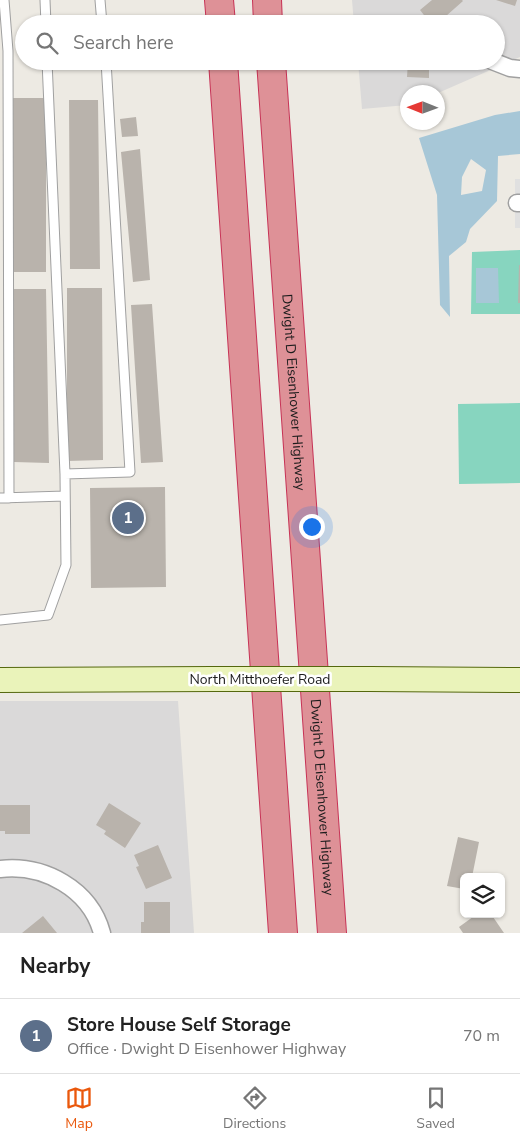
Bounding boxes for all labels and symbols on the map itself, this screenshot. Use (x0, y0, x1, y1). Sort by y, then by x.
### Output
north arrow (400, 85, 445, 130)
street label: Dwight D Eisenhower Highway (278, 293, 311, 492)
pin: 1 (112, 499, 144, 537)
your location (299, 514, 325, 540)
street label: North Mitthoefer Road (189, 670, 331, 689)
street label: Dwight D Eisenhower Highway (306, 698, 339, 897)

